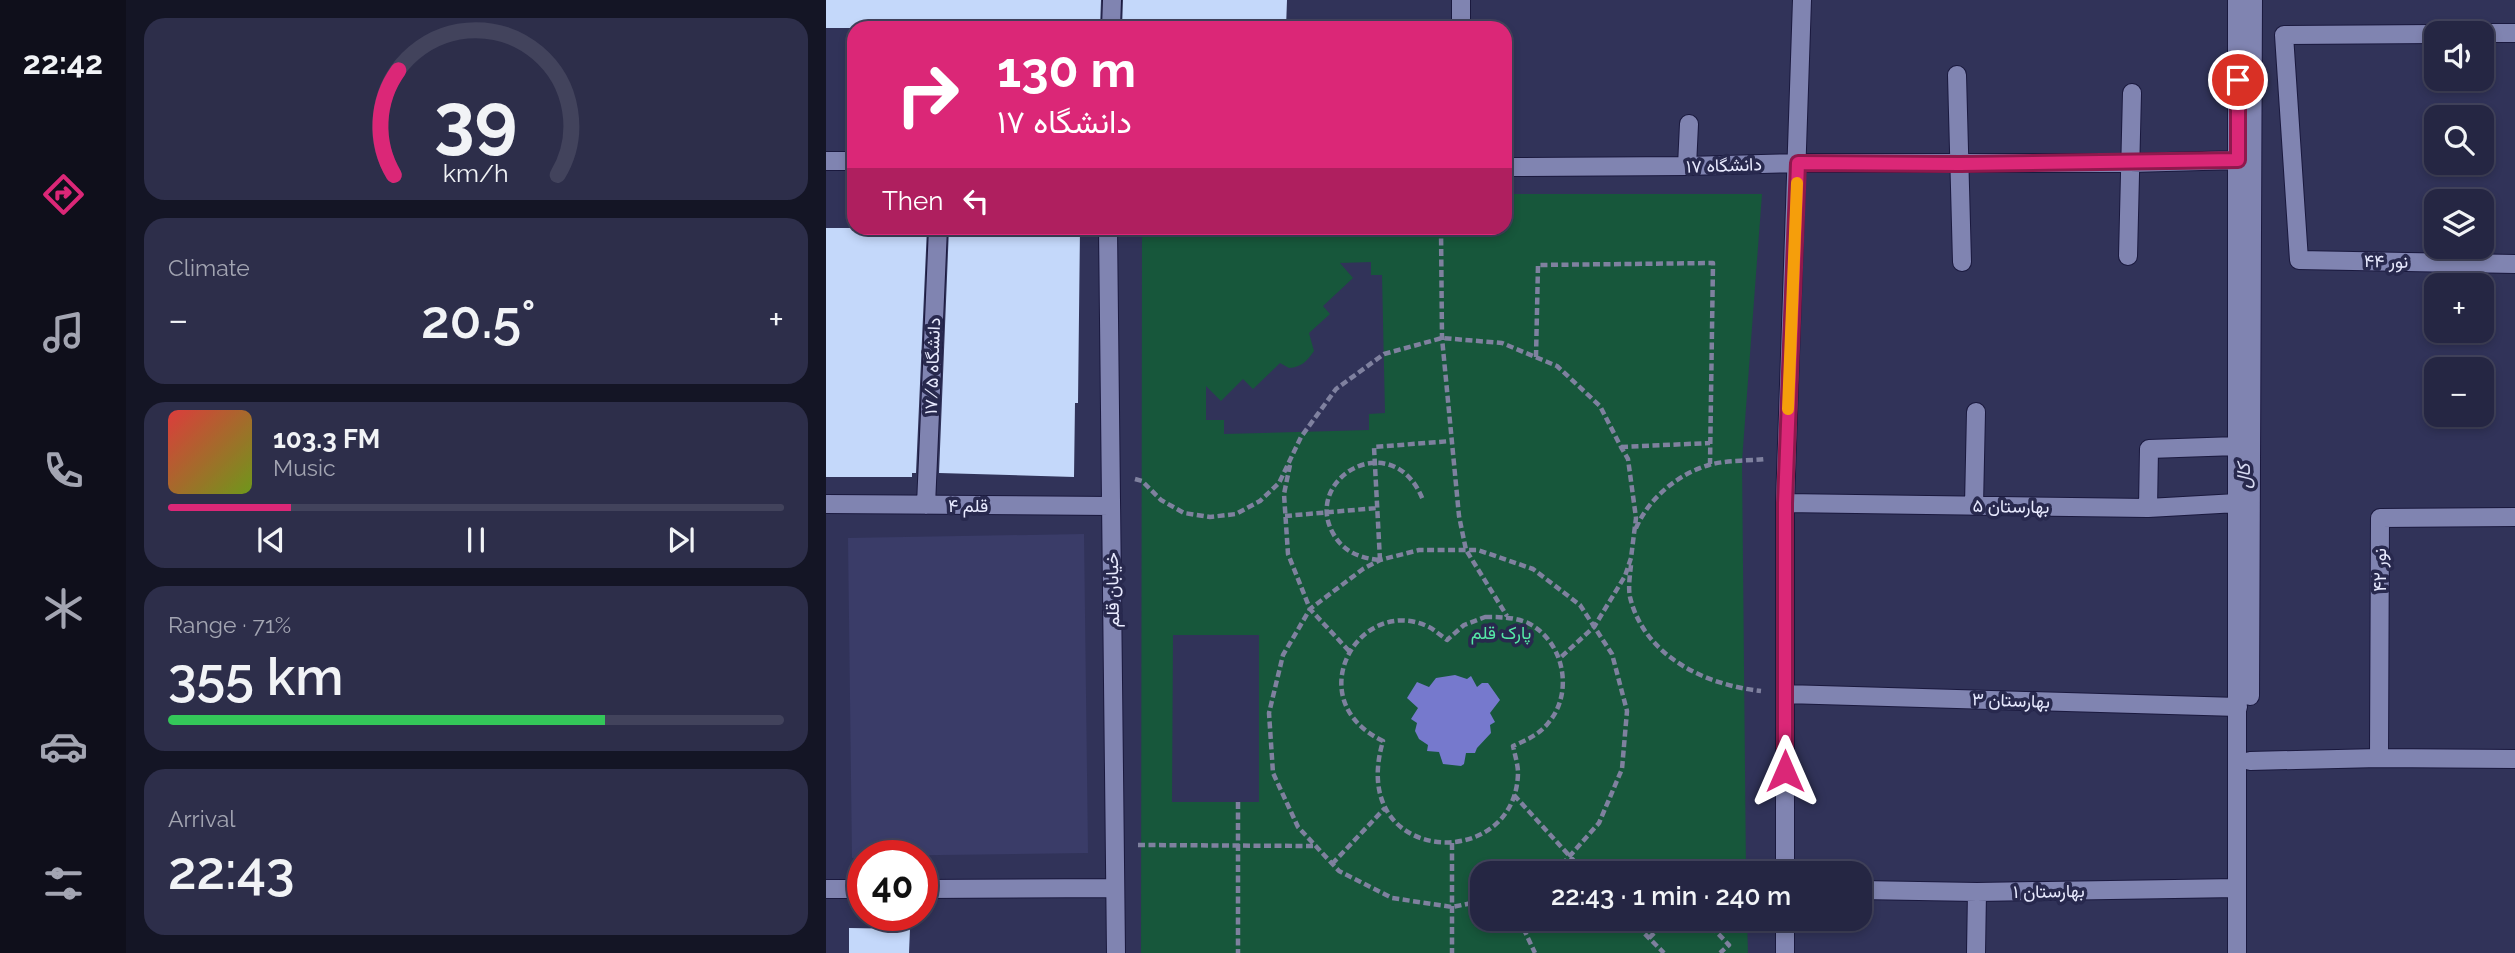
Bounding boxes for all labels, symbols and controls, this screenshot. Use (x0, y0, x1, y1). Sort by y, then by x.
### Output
map controls (2424, 21, 2494, 427)
button: sound (2424, 21, 2494, 91)
text: 130 m (997, 41, 1136, 98)
text: 22:42 (23, 44, 103, 81)
icon: right (882, 49, 973, 140)
pin (2208, 50, 2268, 110)
icon: arrive (2219, 61, 2257, 99)
text: 39 (434, 77, 518, 162)
text: دانشگاه ۱۷ (997, 103, 1132, 140)
button: search (2424, 105, 2494, 175)
street label: دانشگاه ۱۷ (1686, 153, 1762, 177)
text: km/h (443, 158, 509, 188)
icon: directions (39, 170, 88, 219)
icon: left (957, 182, 995, 220)
text: Then (882, 186, 943, 216)
button: layers (2424, 189, 2494, 259)
street label: نور ۴۴ (2364, 250, 2408, 273)
text: Climate (168, 254, 250, 281)
button: + (2424, 273, 2494, 343)
text: 20.5° (421, 289, 536, 350)
text: − (168, 297, 188, 342)
text: + (768, 297, 784, 342)
icon: music (39, 308, 88, 357)
street label: دانشگاه ۱۷/۵ (920, 317, 944, 415)
button: − (2424, 357, 2494, 427)
text: 103.3 FM (273, 424, 380, 454)
icon: phone (39, 446, 88, 495)
text: Music (273, 454, 336, 481)
water label: کال (2232, 460, 2255, 489)
street label: قلم ۴ (948, 495, 988, 518)
street label: بهارستان ۵ (1972, 495, 2050, 518)
icon: previous (252, 521, 290, 559)
icon: pause (457, 521, 495, 559)
icon: next (662, 521, 700, 559)
street label: نور ۴۲ (2369, 548, 2391, 592)
street label: خیابان قلم (1101, 552, 1125, 628)
icon: climate (39, 584, 88, 633)
text: Range · 71% (168, 611, 291, 638)
park label: پارک قلم (1471, 622, 1531, 645)
text: 355 km (168, 646, 343, 707)
street label: بهارستان ۳ (1972, 688, 2050, 713)
icon: car (39, 722, 88, 771)
position arrow (1748, 734, 1822, 808)
text: Arrival (168, 805, 235, 832)
text: 22:43 (168, 840, 295, 901)
speed limit sign: 40 (847, 840, 938, 931)
icon: filters (39, 859, 88, 908)
street label: بهارستان ۱ (2013, 880, 2085, 903)
text: 22:43 · 1 min · 240 m (1551, 881, 1791, 911)

